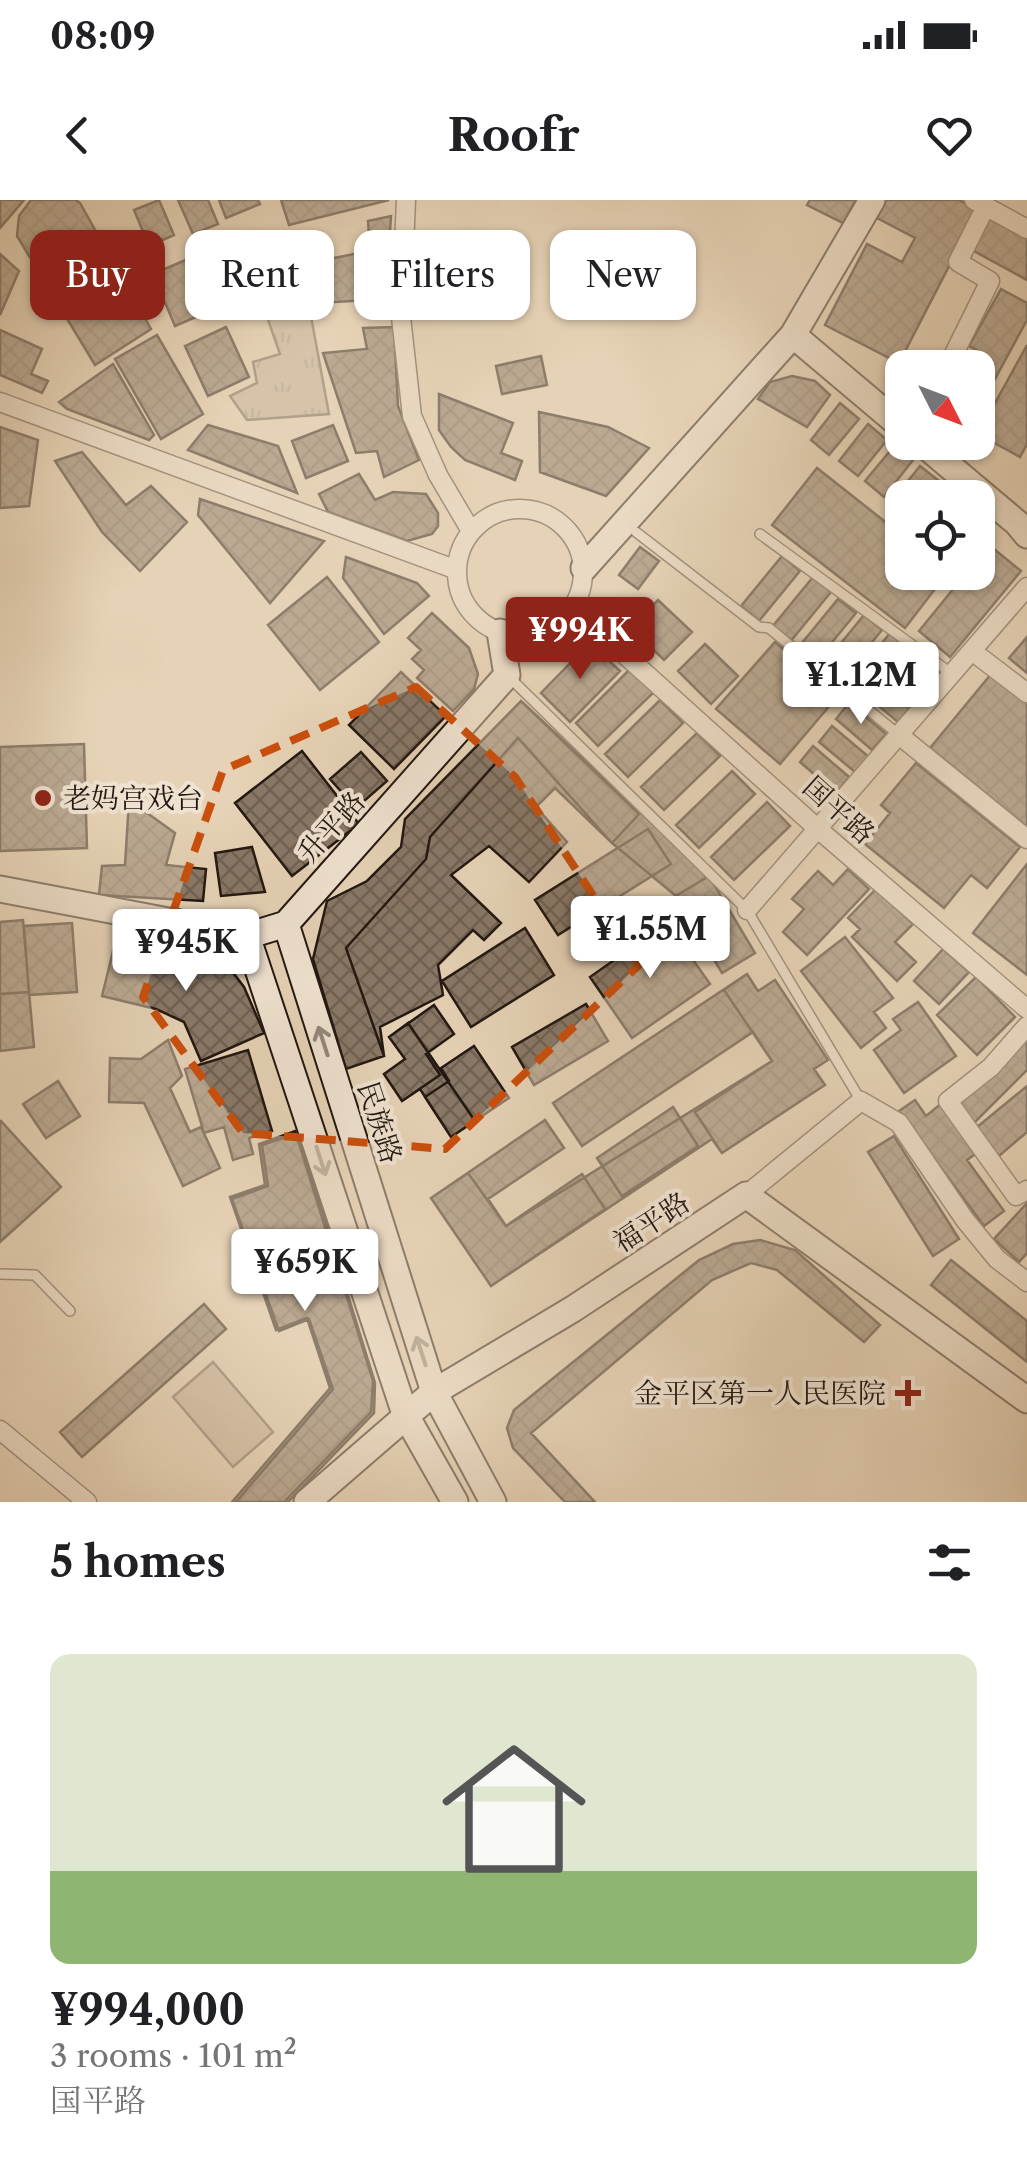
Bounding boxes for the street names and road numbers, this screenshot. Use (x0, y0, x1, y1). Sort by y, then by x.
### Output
street label: 国平路 (796, 769, 882, 851)
street label: 升平路 (290, 784, 372, 870)
street label: 民族路 (351, 1077, 409, 1167)
street label: 福平路 (607, 1185, 695, 1259)

